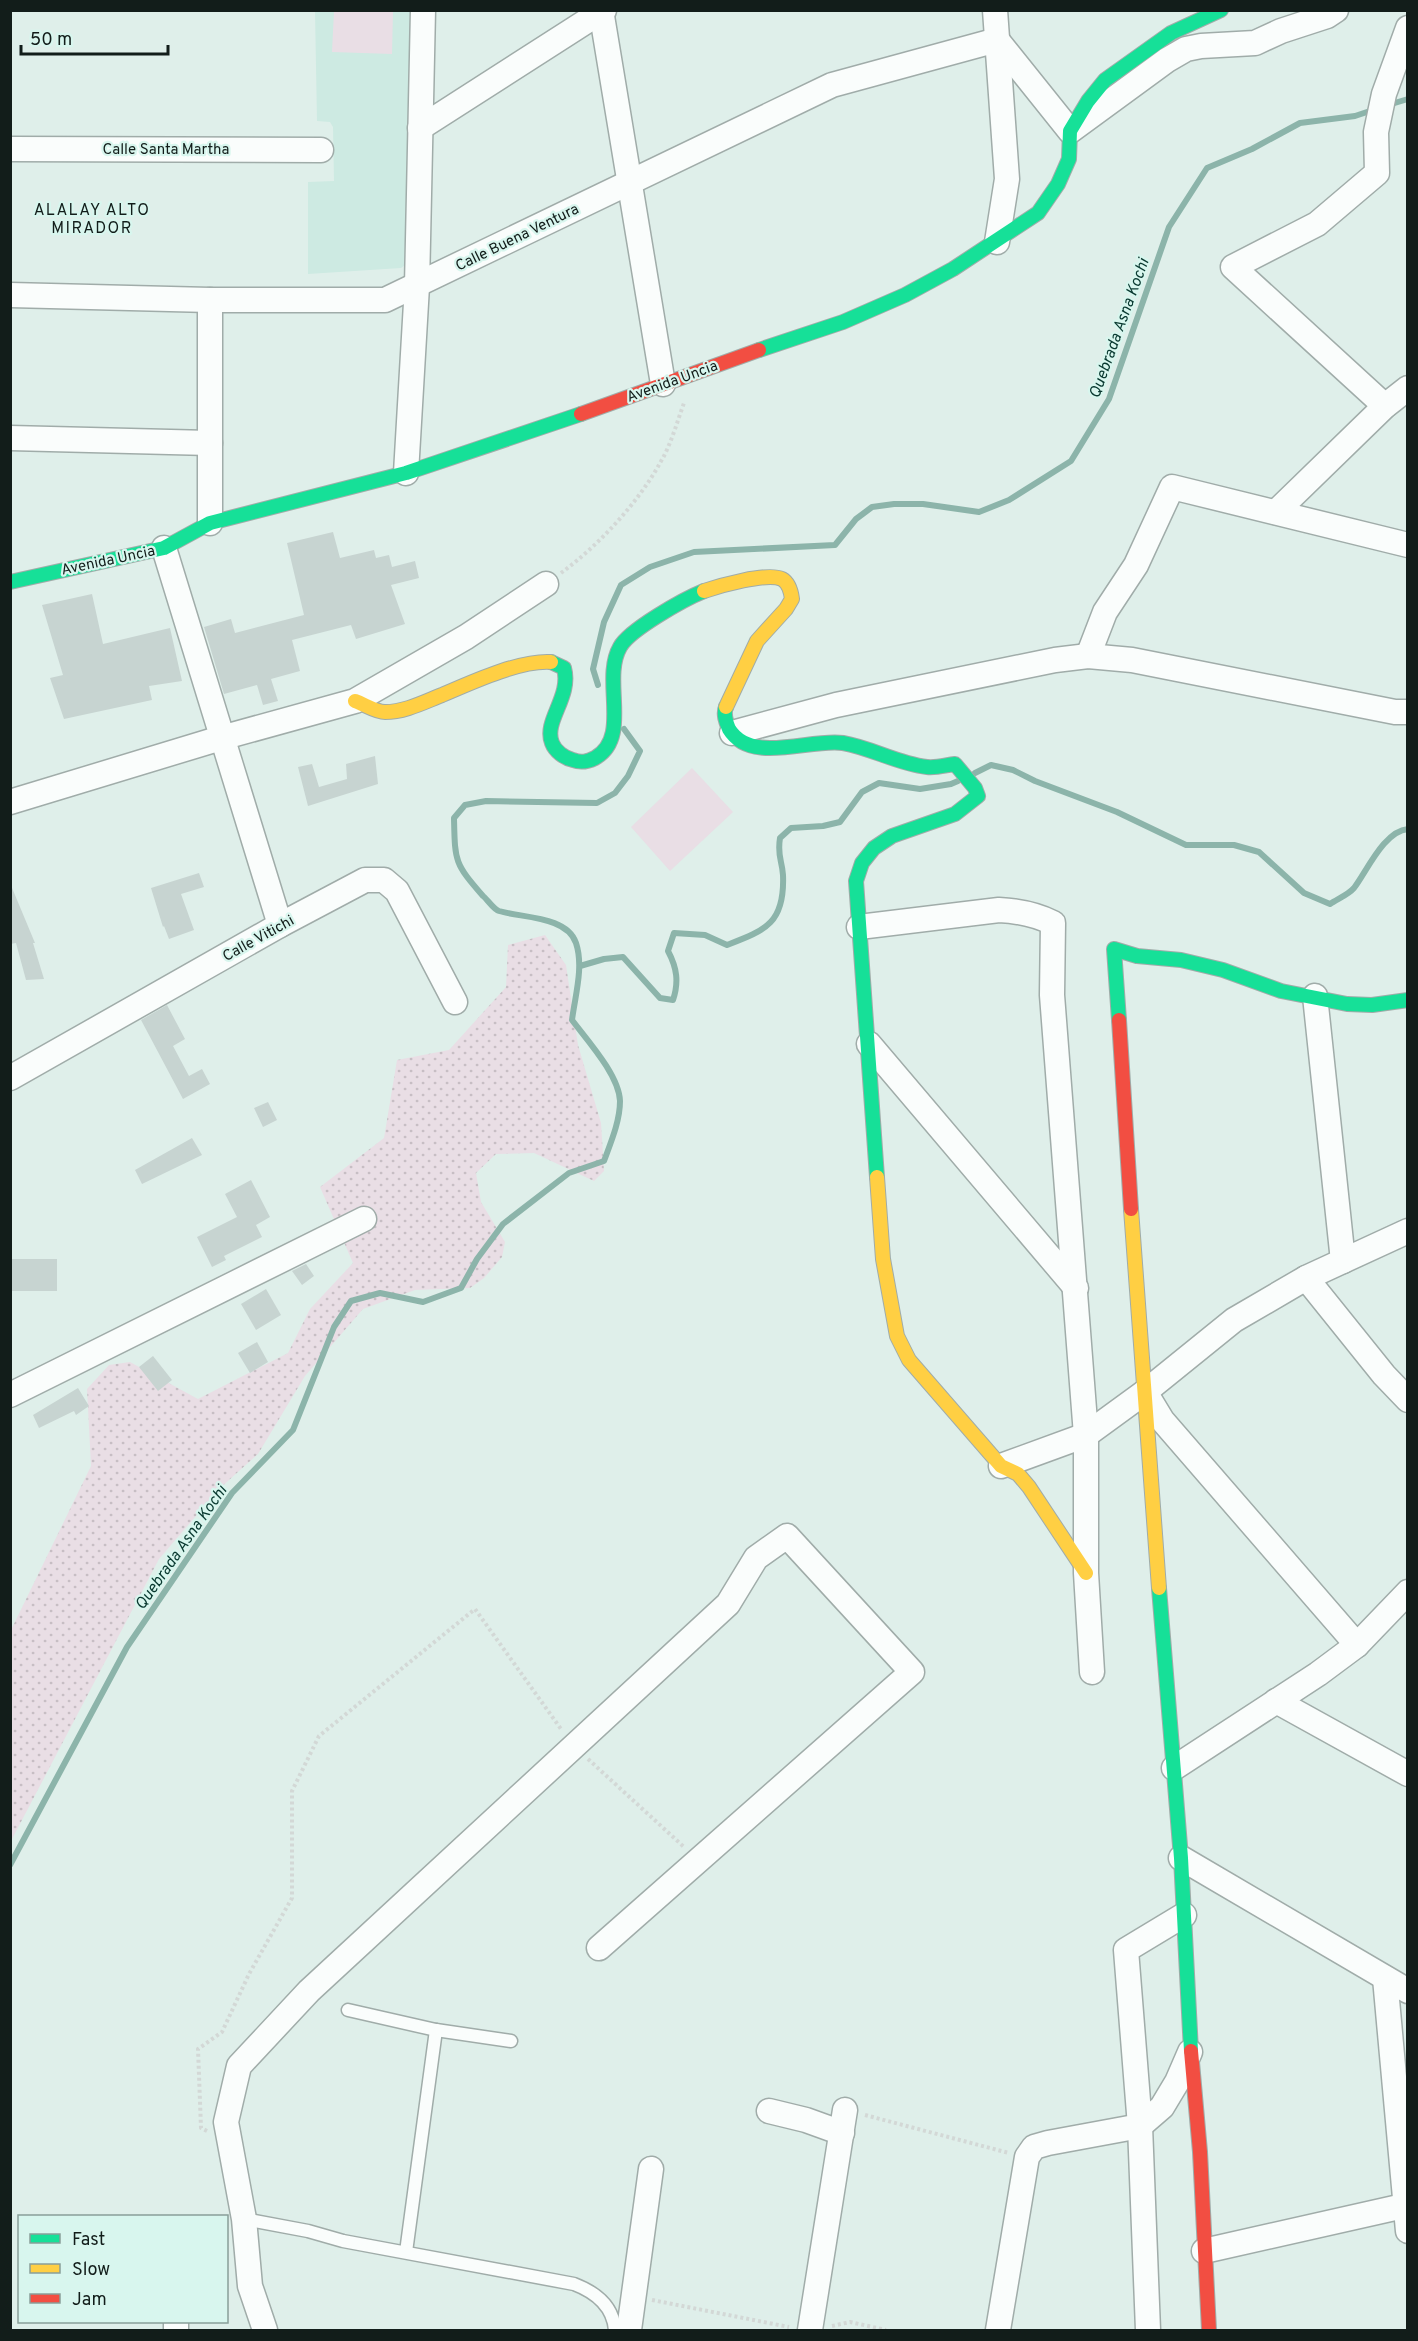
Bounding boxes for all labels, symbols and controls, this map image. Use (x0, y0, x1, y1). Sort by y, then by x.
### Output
scale bar (21, 18, 168, 56)
text: 50 m (30, 29, 72, 52)
street label: Calle Santa Martha (103, 141, 229, 160)
street label: Calle Buena Ventura (453, 200, 582, 276)
district label: ALALAY ALTO MIRADOR (34, 201, 150, 239)
water label: Quebrada Asna Kochi (1085, 255, 1155, 401)
street label: Avenida Uncia (624, 357, 721, 408)
street label: Avenida Uncia (60, 542, 157, 581)
street label: Calle Vitichi (220, 912, 298, 967)
water label: Quebrada Asna Kochi (131, 1481, 233, 1614)
legend (18, 2215, 228, 2323)
text: Fast (72, 2229, 105, 2252)
text: Slow (72, 2259, 110, 2282)
text: Jam (72, 2289, 107, 2312)

